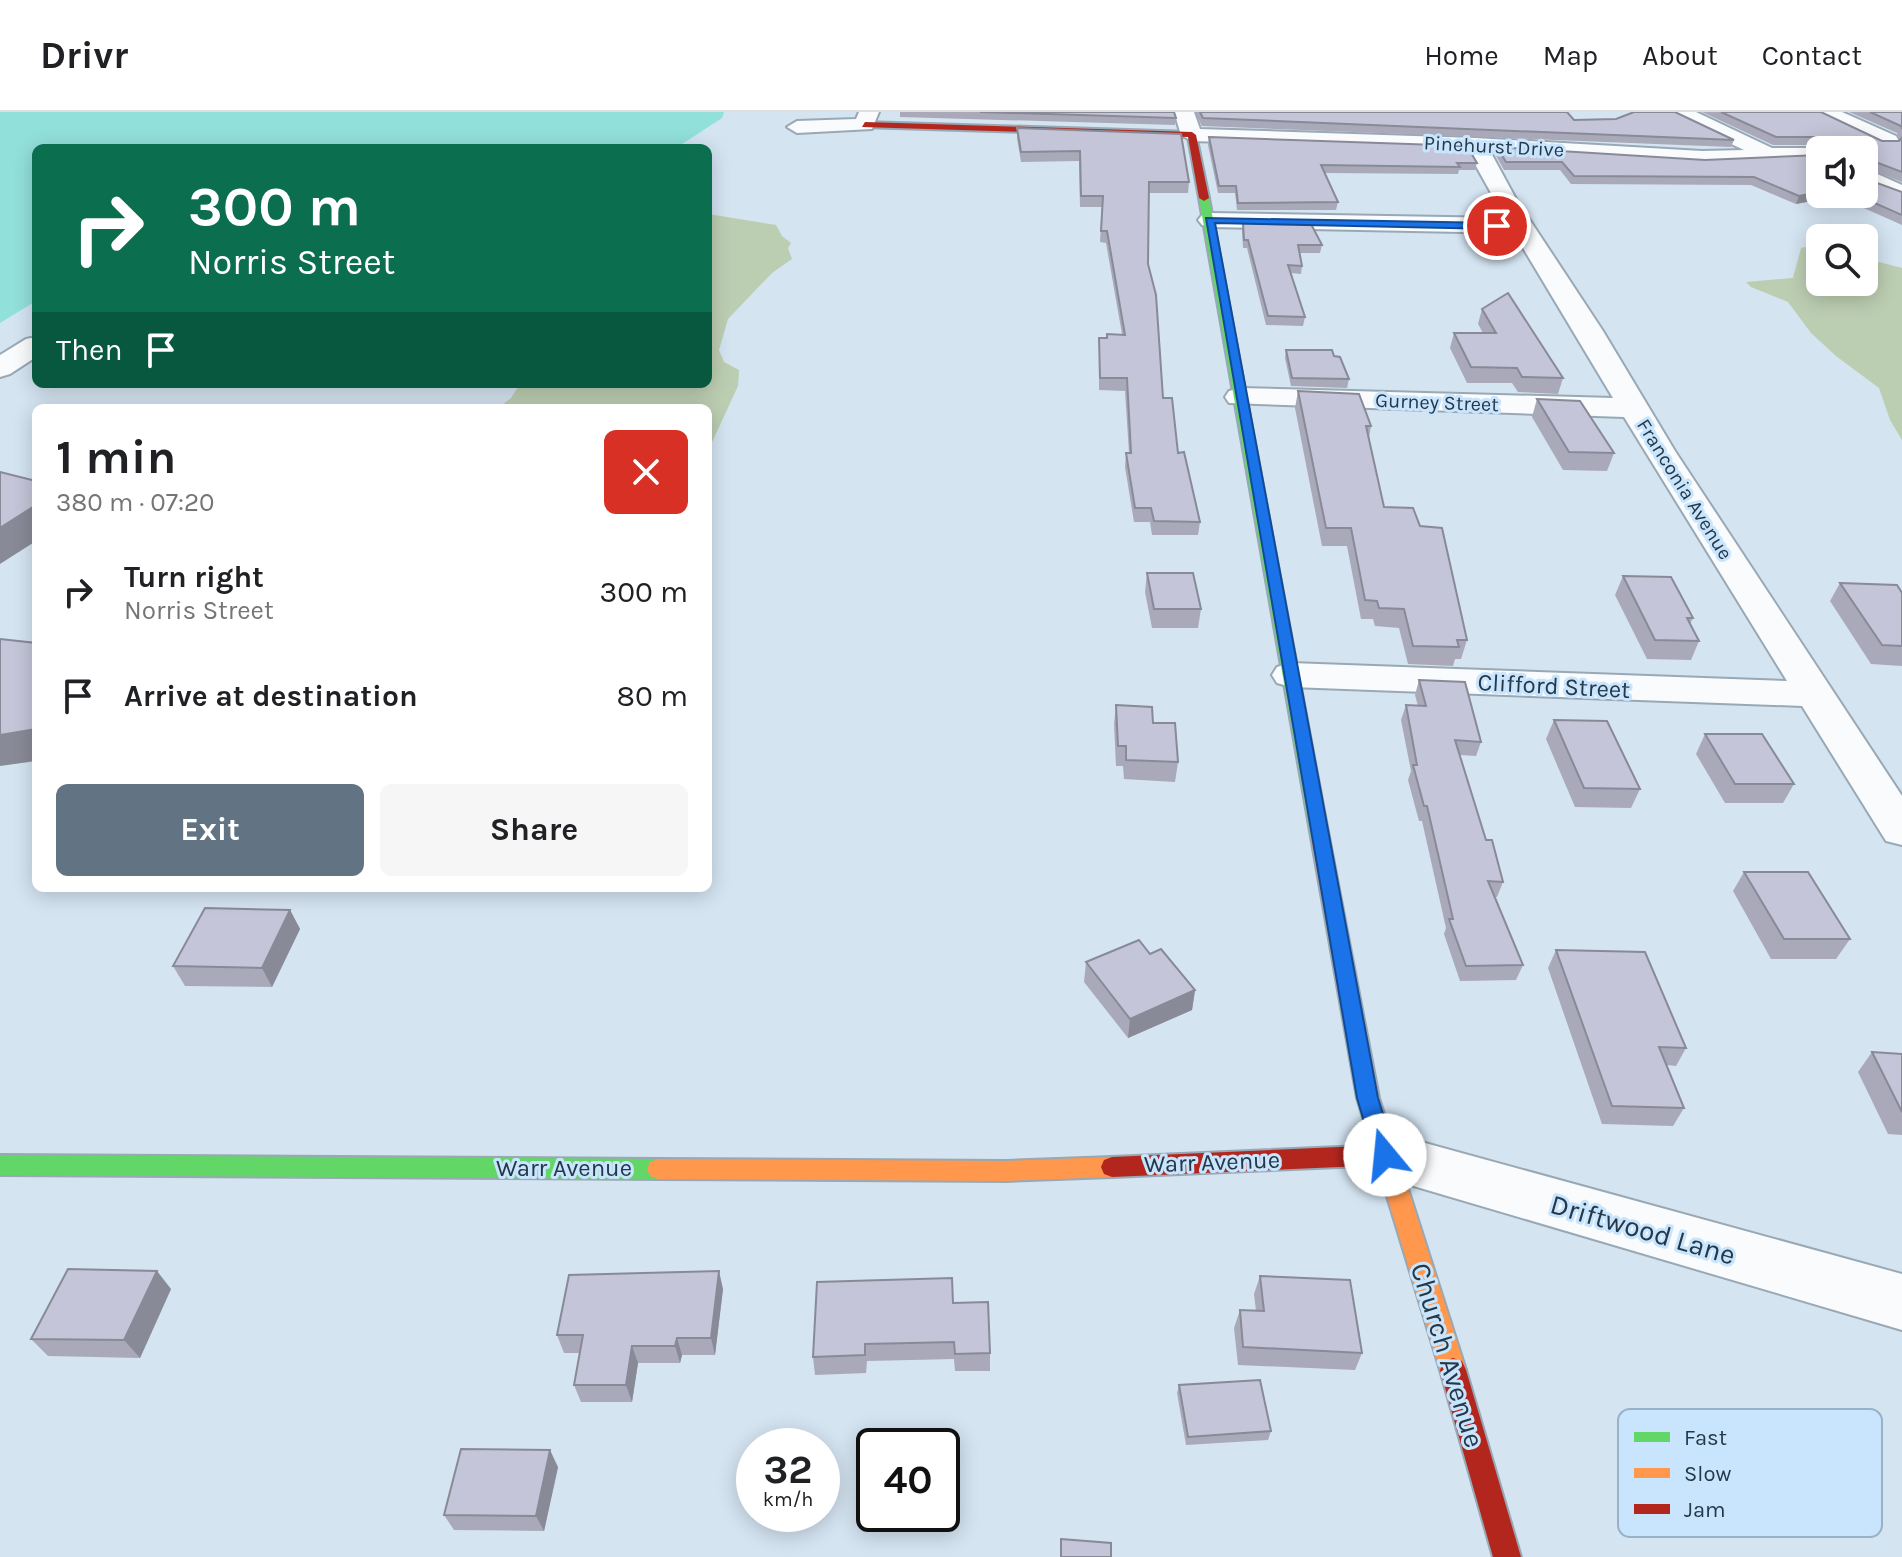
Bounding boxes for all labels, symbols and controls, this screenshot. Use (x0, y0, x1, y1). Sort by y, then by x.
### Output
text: Drivr (40, 33, 128, 78)
text: Home (1424, 39, 1499, 72)
text: Map (1543, 39, 1598, 72)
text: About (1642, 39, 1718, 72)
text: Contact (1762, 39, 1862, 72)
street label: Pinehurst Drive (1423, 131, 1565, 162)
map controls (1806, 136, 1878, 296)
button: sound (1806, 136, 1878, 208)
text: 300 m (188, 174, 361, 239)
icon: right (56, 176, 160, 280)
pin (1463, 192, 1531, 260)
icon: arrive (1475, 204, 1519, 248)
button: search (1806, 224, 1878, 296)
text: Norris Street (188, 241, 395, 283)
icon: arrive (139, 328, 183, 372)
text: Then (56, 332, 123, 368)
street label: Gurney Street (1375, 389, 1500, 416)
street label: Franconia Avenue (1632, 415, 1737, 564)
text: 1 min (56, 429, 176, 485)
button: close (604, 430, 688, 514)
text: 380 m · 07:20 (56, 487, 214, 518)
text: Turn right (124, 559, 264, 595)
icon: right (56, 570, 100, 614)
text: 300 m (599, 574, 688, 610)
text: Norris Street (124, 595, 274, 626)
street label: Clifford Street (1477, 668, 1631, 704)
icon: arrive (56, 674, 100, 718)
text: Arrive at destination (124, 678, 418, 714)
text: 80 m (617, 678, 688, 714)
button: Exit (56, 784, 364, 876)
button: Share (380, 784, 688, 876)
position arrow (1343, 1113, 1427, 1197)
street label: Warr Avenue (1144, 1146, 1280, 1178)
street label: Warr Avenue (496, 1154, 632, 1182)
street label: Driftwood Lane (1547, 1187, 1739, 1272)
street label: Church Avenue (1404, 1259, 1491, 1451)
legend (1618, 1409, 1882, 1537)
text: Fast (1684, 1425, 1727, 1451)
speed limit sign: 40 (856, 1428, 960, 1532)
text: 32 (763, 1446, 813, 1493)
text: Slow (1684, 1461, 1731, 1487)
text: km/h (763, 1488, 813, 1511)
text: Jam (1684, 1497, 1726, 1523)

